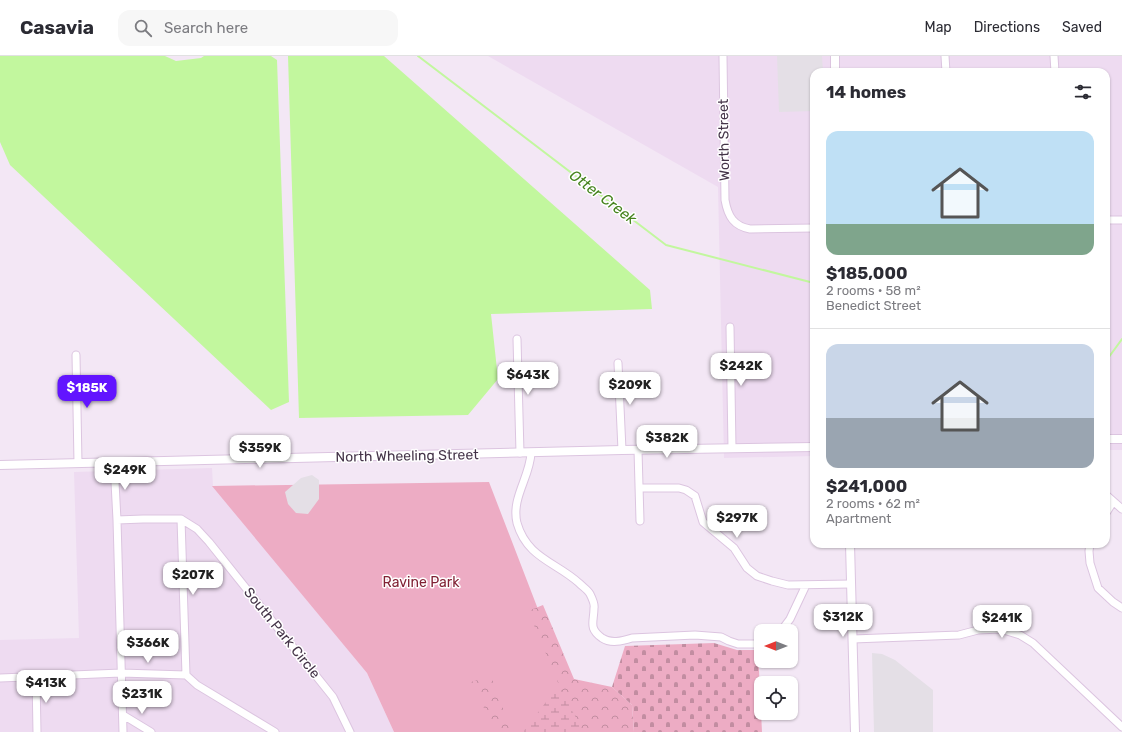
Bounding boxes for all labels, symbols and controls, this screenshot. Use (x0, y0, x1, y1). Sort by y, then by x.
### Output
search box (118, 10, 398, 46)
text: Casavia (20, 16, 94, 39)
icon: search (132, 17, 154, 39)
text: Search here (164, 19, 248, 37)
text: Map (925, 19, 952, 36)
text: Directions (974, 19, 1040, 36)
text: Saved (1062, 19, 1102, 36)
icon: filters (1072, 81, 1094, 103)
text: 14 homes (826, 82, 906, 102)
street label: Worth Street (715, 98, 733, 181)
icon: home (924, 157, 996, 229)
water label: Otter Creek (566, 166, 640, 228)
text: $185,000 (826, 263, 908, 283)
text: 2 rooms · 58 m² (826, 283, 921, 298)
text: Benedict Street (826, 298, 921, 313)
pin: $242K (713, 353, 769, 387)
text: $242K (719, 358, 763, 373)
pin: $643K (500, 362, 556, 396)
text: $643K (506, 367, 550, 382)
icon: home (924, 370, 996, 442)
pin: $209K (602, 372, 658, 406)
pin: $185K (59, 375, 115, 409)
text: $209K (609, 377, 651, 392)
text: $185K (67, 380, 107, 395)
pin: $382K (639, 425, 695, 459)
text: $382K (645, 430, 689, 445)
pin: $359K (232, 435, 288, 469)
text: $359K (239, 440, 281, 455)
street label: North Wheeling Street (335, 446, 479, 466)
pin: $249K (97, 457, 153, 491)
text: $249K (104, 462, 146, 477)
text: $241,000 (826, 476, 907, 496)
text: 2 rooms · 62 m² (826, 496, 920, 511)
pin: $297K (709, 505, 765, 539)
text: $297K (716, 510, 758, 525)
text: Apartment (826, 511, 891, 526)
pin: $207K (165, 562, 221, 596)
text: $207K (172, 567, 214, 582)
park label: Ravine Park (383, 574, 460, 591)
street label: South Park Circle (240, 584, 324, 682)
pin: $312K (815, 604, 871, 638)
pin: $241K (974, 605, 1030, 639)
text: $312K (823, 609, 863, 624)
text: $241K (982, 610, 1022, 625)
north arrow (754, 624, 798, 668)
map controls (754, 624, 798, 720)
pin: $366K (120, 630, 176, 664)
text: $366K (127, 635, 169, 650)
pin: $413K (18, 670, 74, 704)
text: $413K (26, 675, 66, 690)
button: locate (754, 676, 798, 720)
pin: $231K (114, 681, 170, 715)
text: $231K (122, 686, 162, 701)

